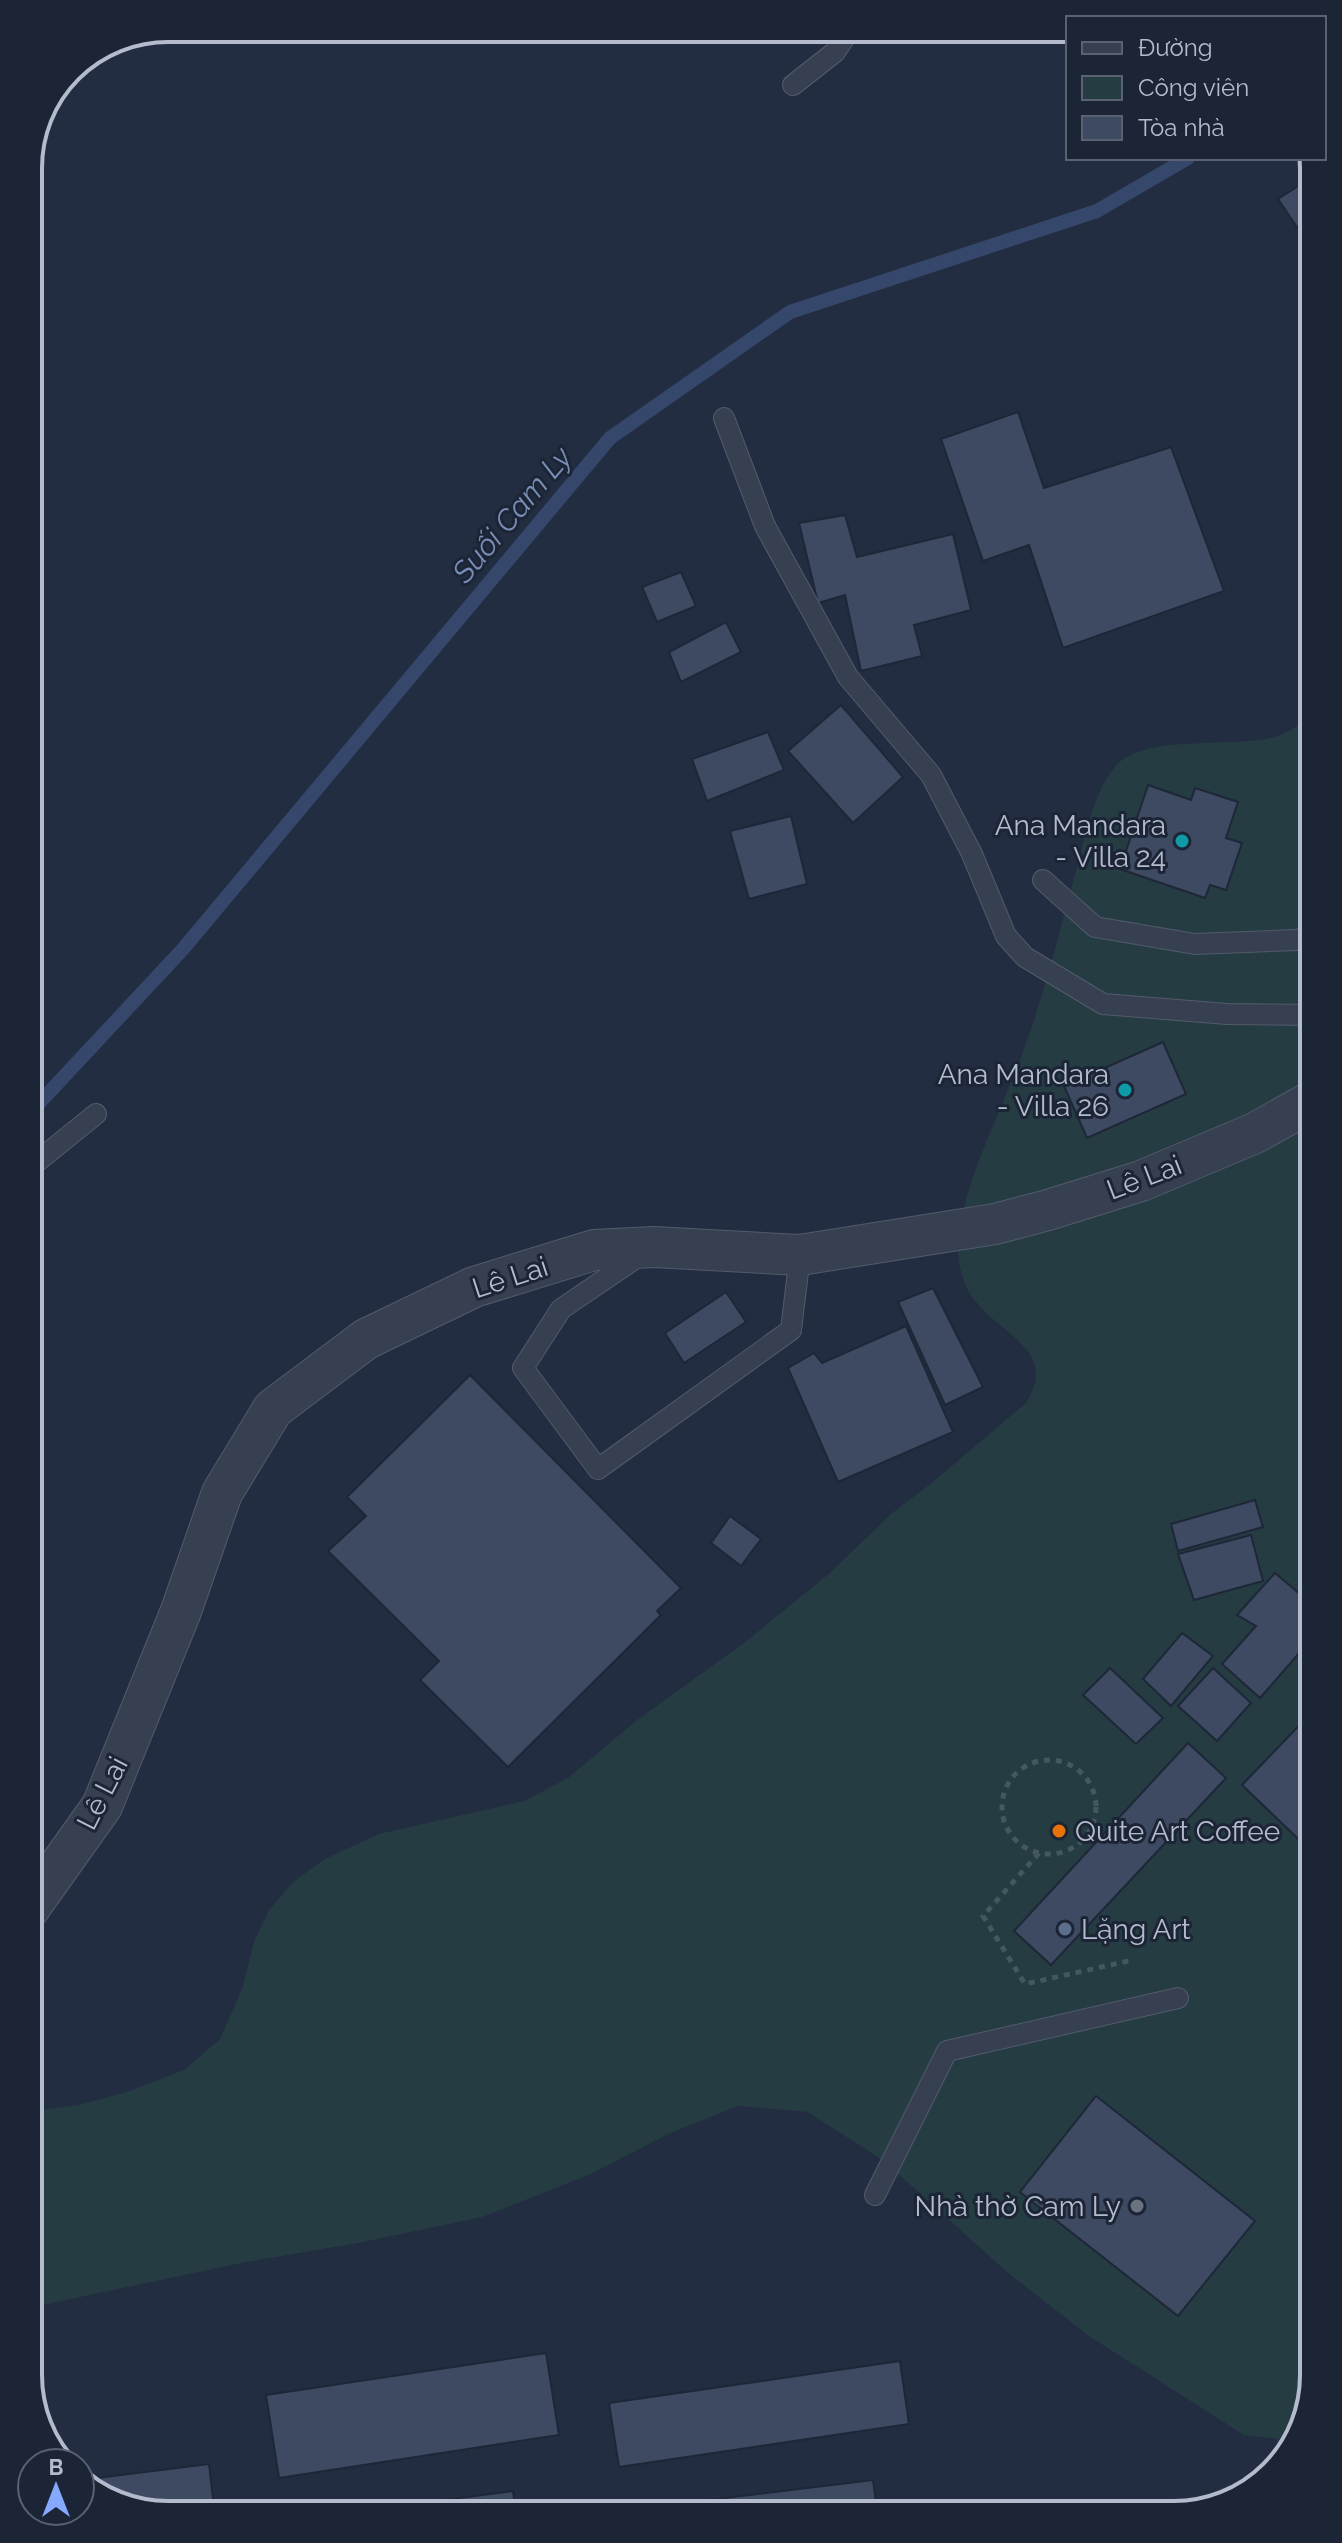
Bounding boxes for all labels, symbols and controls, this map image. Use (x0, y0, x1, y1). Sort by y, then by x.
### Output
legend (1066, 16, 1326, 160)
text: Đường (1138, 33, 1213, 62)
text: Công viên (1138, 73, 1249, 102)
text: Tòa nhà (1138, 113, 1225, 142)
water label: Suối Cam Ly (444, 439, 579, 590)
place label: Ana Mandara - Villa 24 (995, 809, 1166, 874)
marker: Ana Mandara - Villa 24 (1173, 832, 1191, 850)
place label: Ana Mandara - Villa 26 (938, 1058, 1109, 1123)
marker: Ana Mandara - Villa 26 (1116, 1081, 1134, 1099)
street label: Lê Lai (1102, 1148, 1186, 1207)
street label: Lê Lai (468, 1250, 552, 1305)
street label: Lê Lai (70, 1751, 135, 1835)
place label: Quite Art Coffee (1075, 1815, 1280, 1848)
marker: Quite Art Coffee (1050, 1822, 1068, 1840)
place label: Lặng Art (1081, 1913, 1191, 1946)
marker: Lặng Art (1056, 1920, 1074, 1938)
place label: Nhà thờ Cam Ly (915, 2190, 1121, 2223)
marker: Nhà thờ Cam Ly (1128, 2197, 1146, 2215)
north arrow (16, 2447, 96, 2527)
text: B (49, 2454, 64, 2480)

